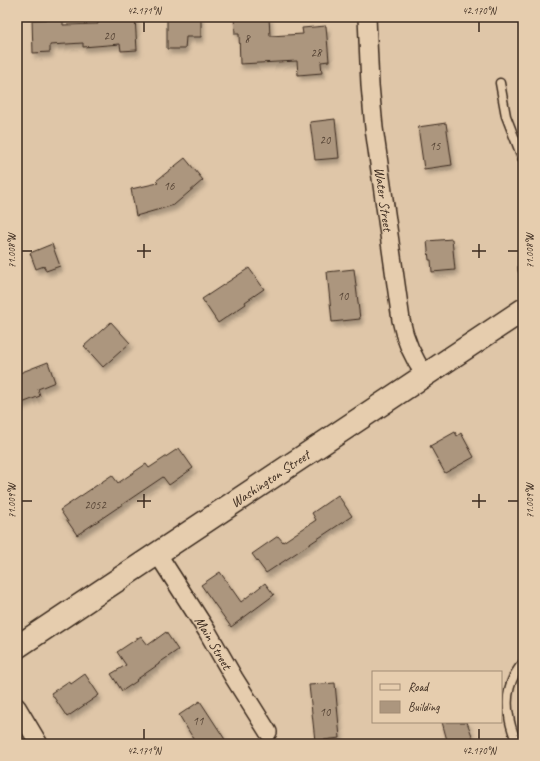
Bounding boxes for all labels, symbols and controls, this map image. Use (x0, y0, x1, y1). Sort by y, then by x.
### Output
text: 42.171°N (127, 4, 163, 17)
text: 42.170°N (462, 4, 498, 17)
house number: 20 (104, 28, 116, 44)
house number: 8 (244, 31, 251, 47)
house number: 28 (311, 45, 323, 61)
house number: 20 (320, 132, 332, 148)
house number: 15 (430, 138, 441, 154)
street label: Water Street (371, 166, 397, 233)
house number: 16 (164, 178, 175, 194)
text: 71.008°W (5, 232, 18, 268)
text: 71.008°W (523, 232, 536, 268)
house number: 10 (338, 288, 350, 304)
street label: Washington Street (227, 445, 315, 511)
text: 71.009°W (5, 482, 18, 518)
text: 71.009°W (523, 482, 536, 518)
house number: 2052 (84, 497, 107, 513)
street label: Main Street (191, 613, 236, 673)
legend (372, 671, 502, 723)
text: Road (408, 679, 430, 695)
text: Building (408, 699, 440, 715)
house number: 10 (320, 704, 332, 720)
house number: 11 (193, 713, 204, 729)
text: 42.171°N (127, 744, 163, 757)
text: 42.170°N (462, 744, 498, 757)

